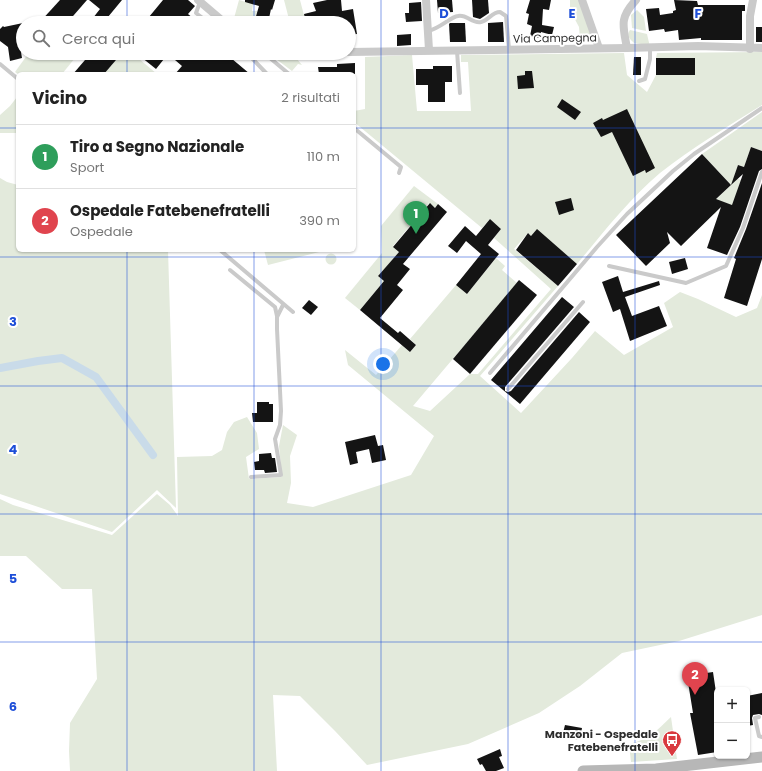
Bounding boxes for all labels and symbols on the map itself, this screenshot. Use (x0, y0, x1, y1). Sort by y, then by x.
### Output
text: D (439, 4, 449, 23)
text: E (568, 4, 576, 23)
text: F (694, 4, 702, 23)
street label: Via Campegna (513, 29, 597, 47)
pin: 1 (403, 201, 429, 234)
text: 3 (9, 312, 17, 331)
your location (373, 354, 393, 374)
text: 4 (9, 440, 18, 459)
text: 5 (9, 569, 17, 588)
pin: 2 (682, 662, 708, 695)
text: 6 (9, 697, 17, 716)
place label: Manzoni - Ospedale Fatebenefratelli (545, 726, 658, 755)
bus stop icon: Manzoni - Ospedale Fatebenefratelli (661, 729, 683, 757)

